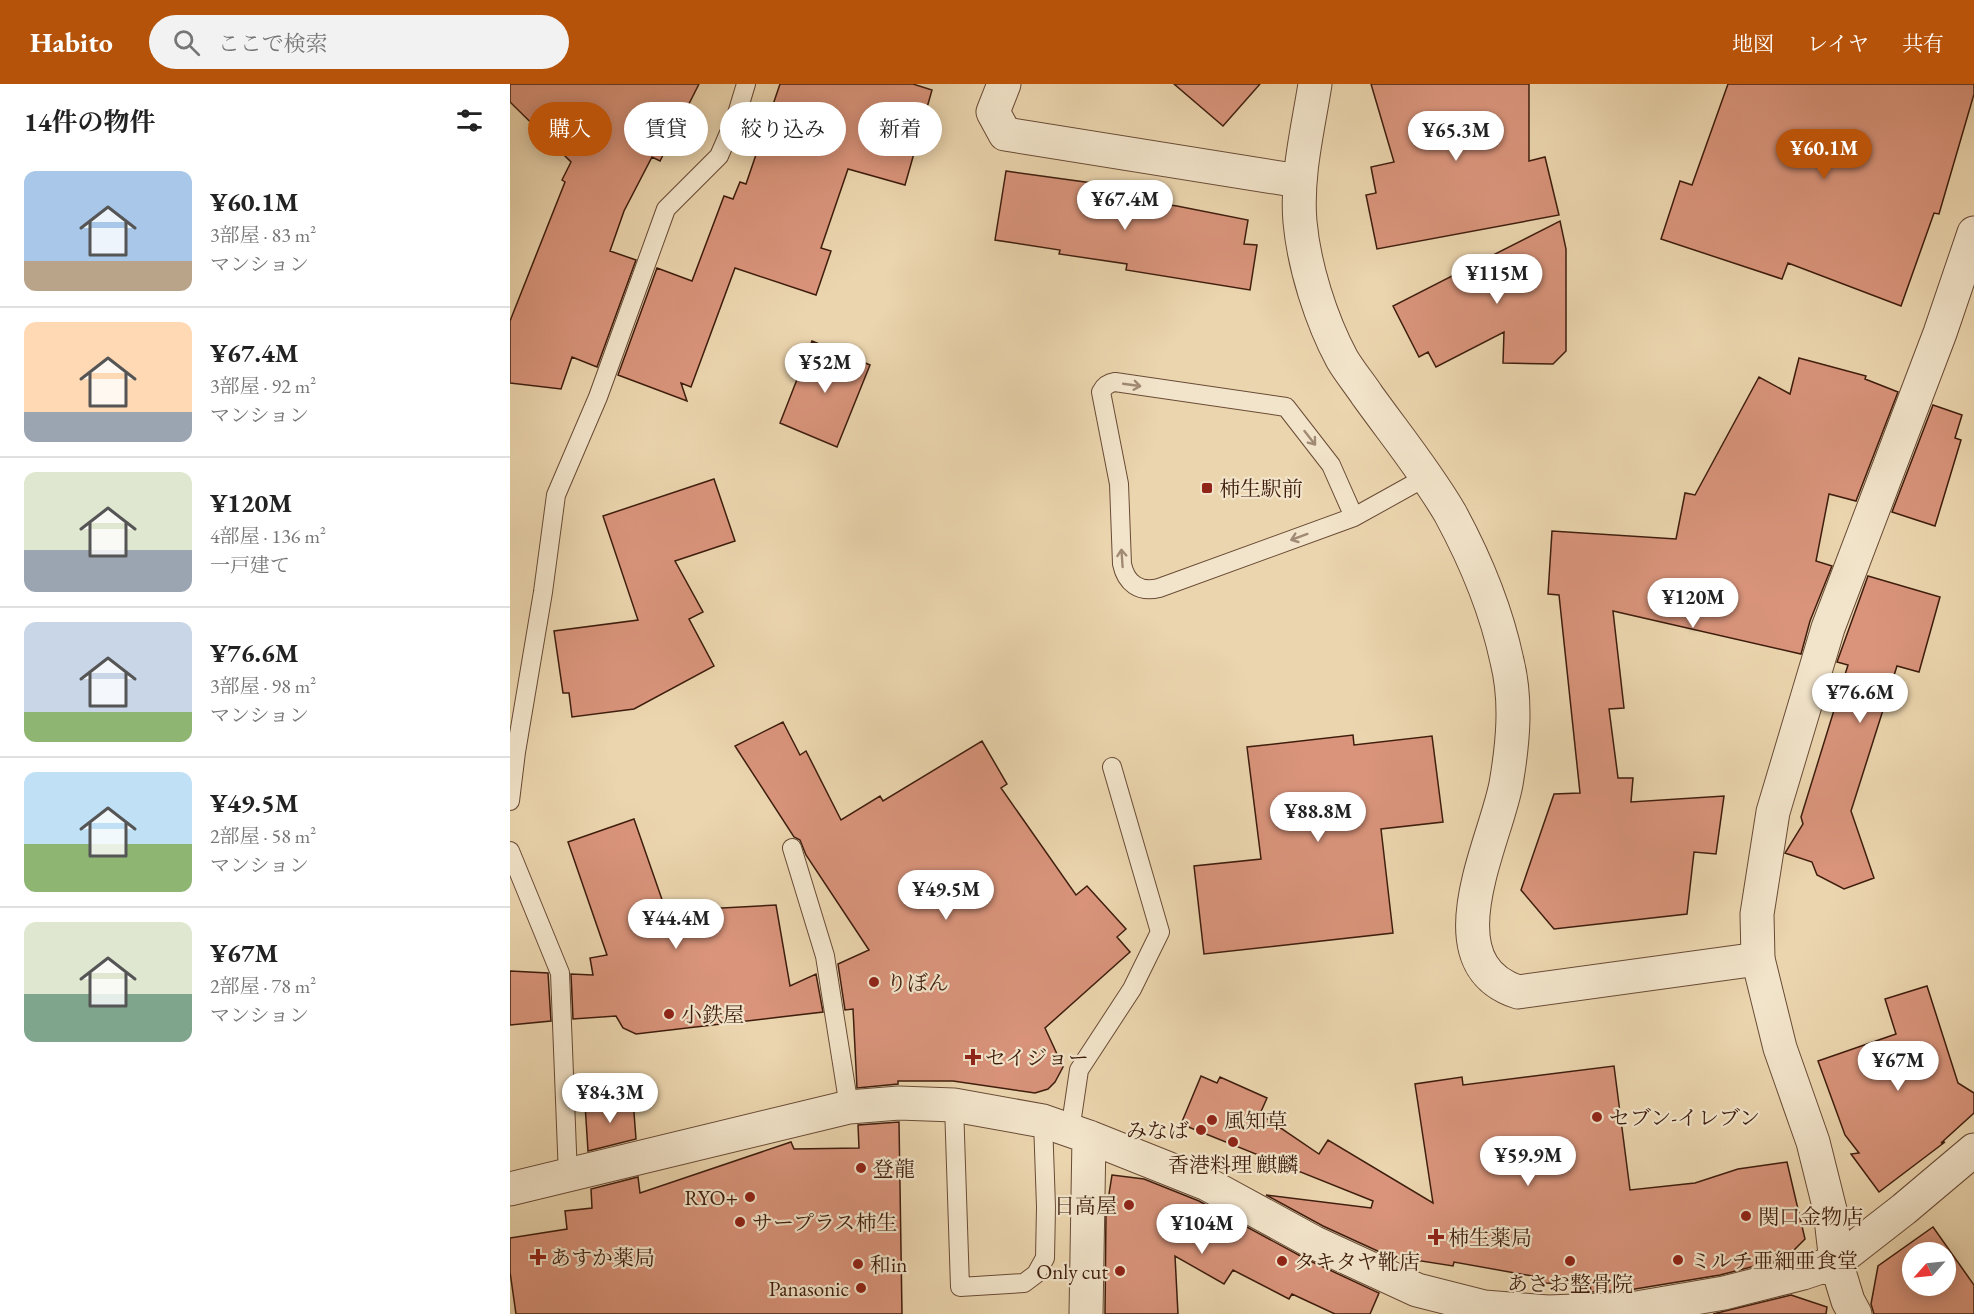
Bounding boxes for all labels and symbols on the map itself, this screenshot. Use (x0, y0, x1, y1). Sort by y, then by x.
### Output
pin: ¥65.3M (1407, 111, 1505, 162)
pin: ¥60.1M (1775, 129, 1873, 180)
pin: ¥67.4M (1076, 180, 1174, 231)
pin: ¥115M (1455, 254, 1539, 305)
pin: ¥52M (789, 343, 861, 394)
one-way arrow (1122, 379, 1142, 390)
one-way arrow (1304, 430, 1317, 446)
place label: 柿生駅前 (1219, 475, 1303, 502)
marker: 柿生駅前 (1200, 481, 1214, 495)
one-way arrow (1290, 532, 1309, 543)
one-way arrow (1116, 548, 1127, 568)
pin: ¥120M (1651, 578, 1735, 629)
pin: ¥76.6M (1811, 673, 1909, 724)
pin: ¥88.8M (1269, 792, 1367, 843)
pin: ¥49.5M (897, 870, 995, 921)
pin: ¥44.4M (627, 899, 725, 950)
place label: りぼん (886, 969, 949, 996)
marker: りぼん (867, 975, 881, 989)
place label: 小鉄屋 (681, 1001, 744, 1028)
marker: 小鉄屋 (662, 1007, 676, 1021)
pin: ¥67M (1862, 1041, 1934, 1092)
place label: セイジョー (985, 1044, 1089, 1071)
marker: セイジョー (966, 1050, 980, 1064)
pin: ¥84.3M (561, 1073, 659, 1124)
place label: セブン-イレブン (1609, 1104, 1760, 1131)
place label: 風知草 (1224, 1107, 1287, 1134)
marker: セブン-イレブン (1590, 1110, 1604, 1124)
marker: 風知草 (1205, 1113, 1219, 1127)
place label: みなば (1126, 1117, 1189, 1144)
marker: みなば (1194, 1123, 1208, 1137)
marker: 香港料理 麒麟 (1226, 1135, 1240, 1149)
pin: ¥59.9M (1479, 1136, 1577, 1187)
place label: 香港料理 麒麟 (1168, 1151, 1298, 1178)
place label: 登龍 (873, 1155, 915, 1182)
marker: 登龍 (854, 1161, 868, 1175)
place label: RYO+ (685, 1184, 738, 1211)
marker: RYO+ (743, 1190, 757, 1204)
place label: 日高屋 (1054, 1192, 1117, 1219)
marker: 日高屋 (1122, 1198, 1136, 1212)
place label: 関口金物店 (1758, 1203, 1863, 1230)
pin: ¥104M (1160, 1204, 1244, 1255)
place label: サープラス柿生 (752, 1209, 897, 1236)
marker: 関口金物店 (1739, 1209, 1753, 1223)
marker: サープラス柿生 (733, 1215, 747, 1229)
place label: 柿生薬局 (1448, 1224, 1532, 1251)
marker: 柿生薬局 (1429, 1230, 1443, 1244)
north arrow (1902, 1242, 1956, 1296)
place label: あすか薬局 (550, 1244, 655, 1271)
place label: ミルチ亜細亜食堂 (1690, 1247, 1858, 1274)
place label: タキタヤ靴店 (1294, 1248, 1420, 1275)
marker: あすか薬局 (531, 1250, 545, 1264)
place label: 和in (870, 1251, 907, 1278)
marker: ミルチ亜細亜食堂 (1671, 1253, 1685, 1267)
marker: タキタヤ靴店 (1275, 1254, 1289, 1268)
marker: あさお整骨院 (1563, 1254, 1577, 1268)
marker: 和in (851, 1257, 865, 1271)
place label: Only cut (1036, 1258, 1108, 1285)
marker: Only cut (1113, 1264, 1127, 1278)
place label: あさお整骨院 (1507, 1270, 1633, 1297)
place label: Panasonic (769, 1275, 849, 1302)
marker: Panasonic (854, 1281, 868, 1295)

